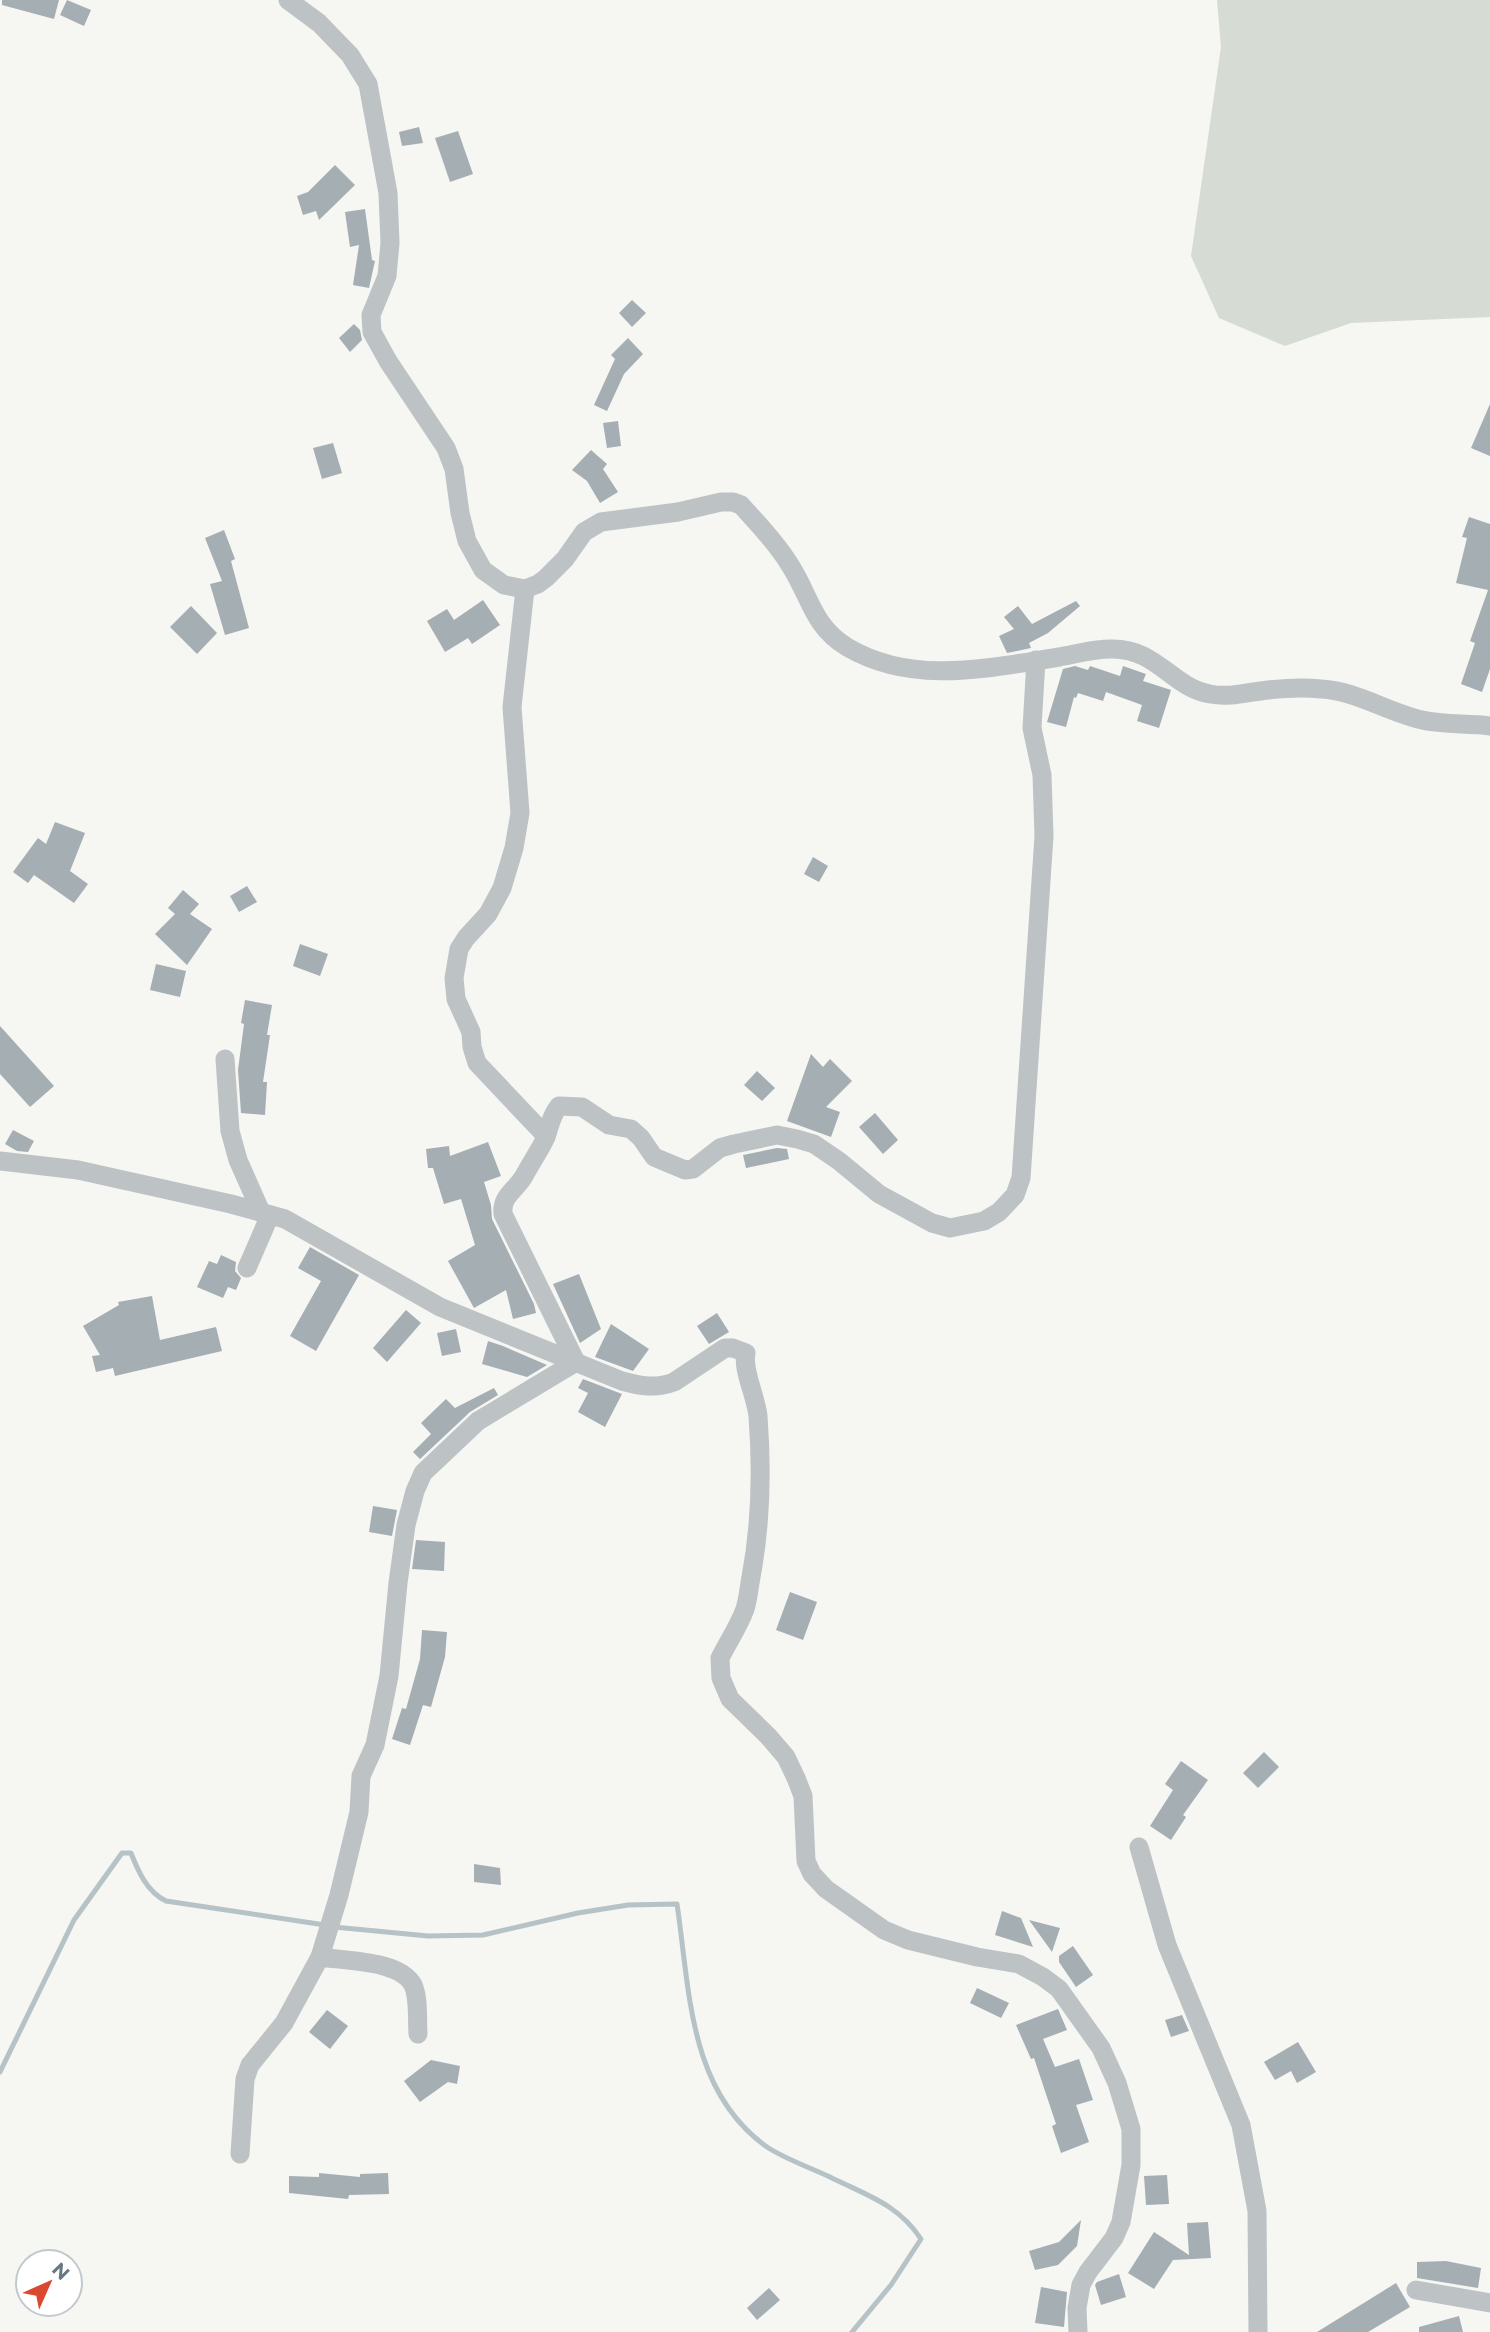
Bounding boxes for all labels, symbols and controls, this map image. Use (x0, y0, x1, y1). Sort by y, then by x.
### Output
north arrow (14, 2248, 84, 2318)
text: N (47, 2258, 74, 2285)

